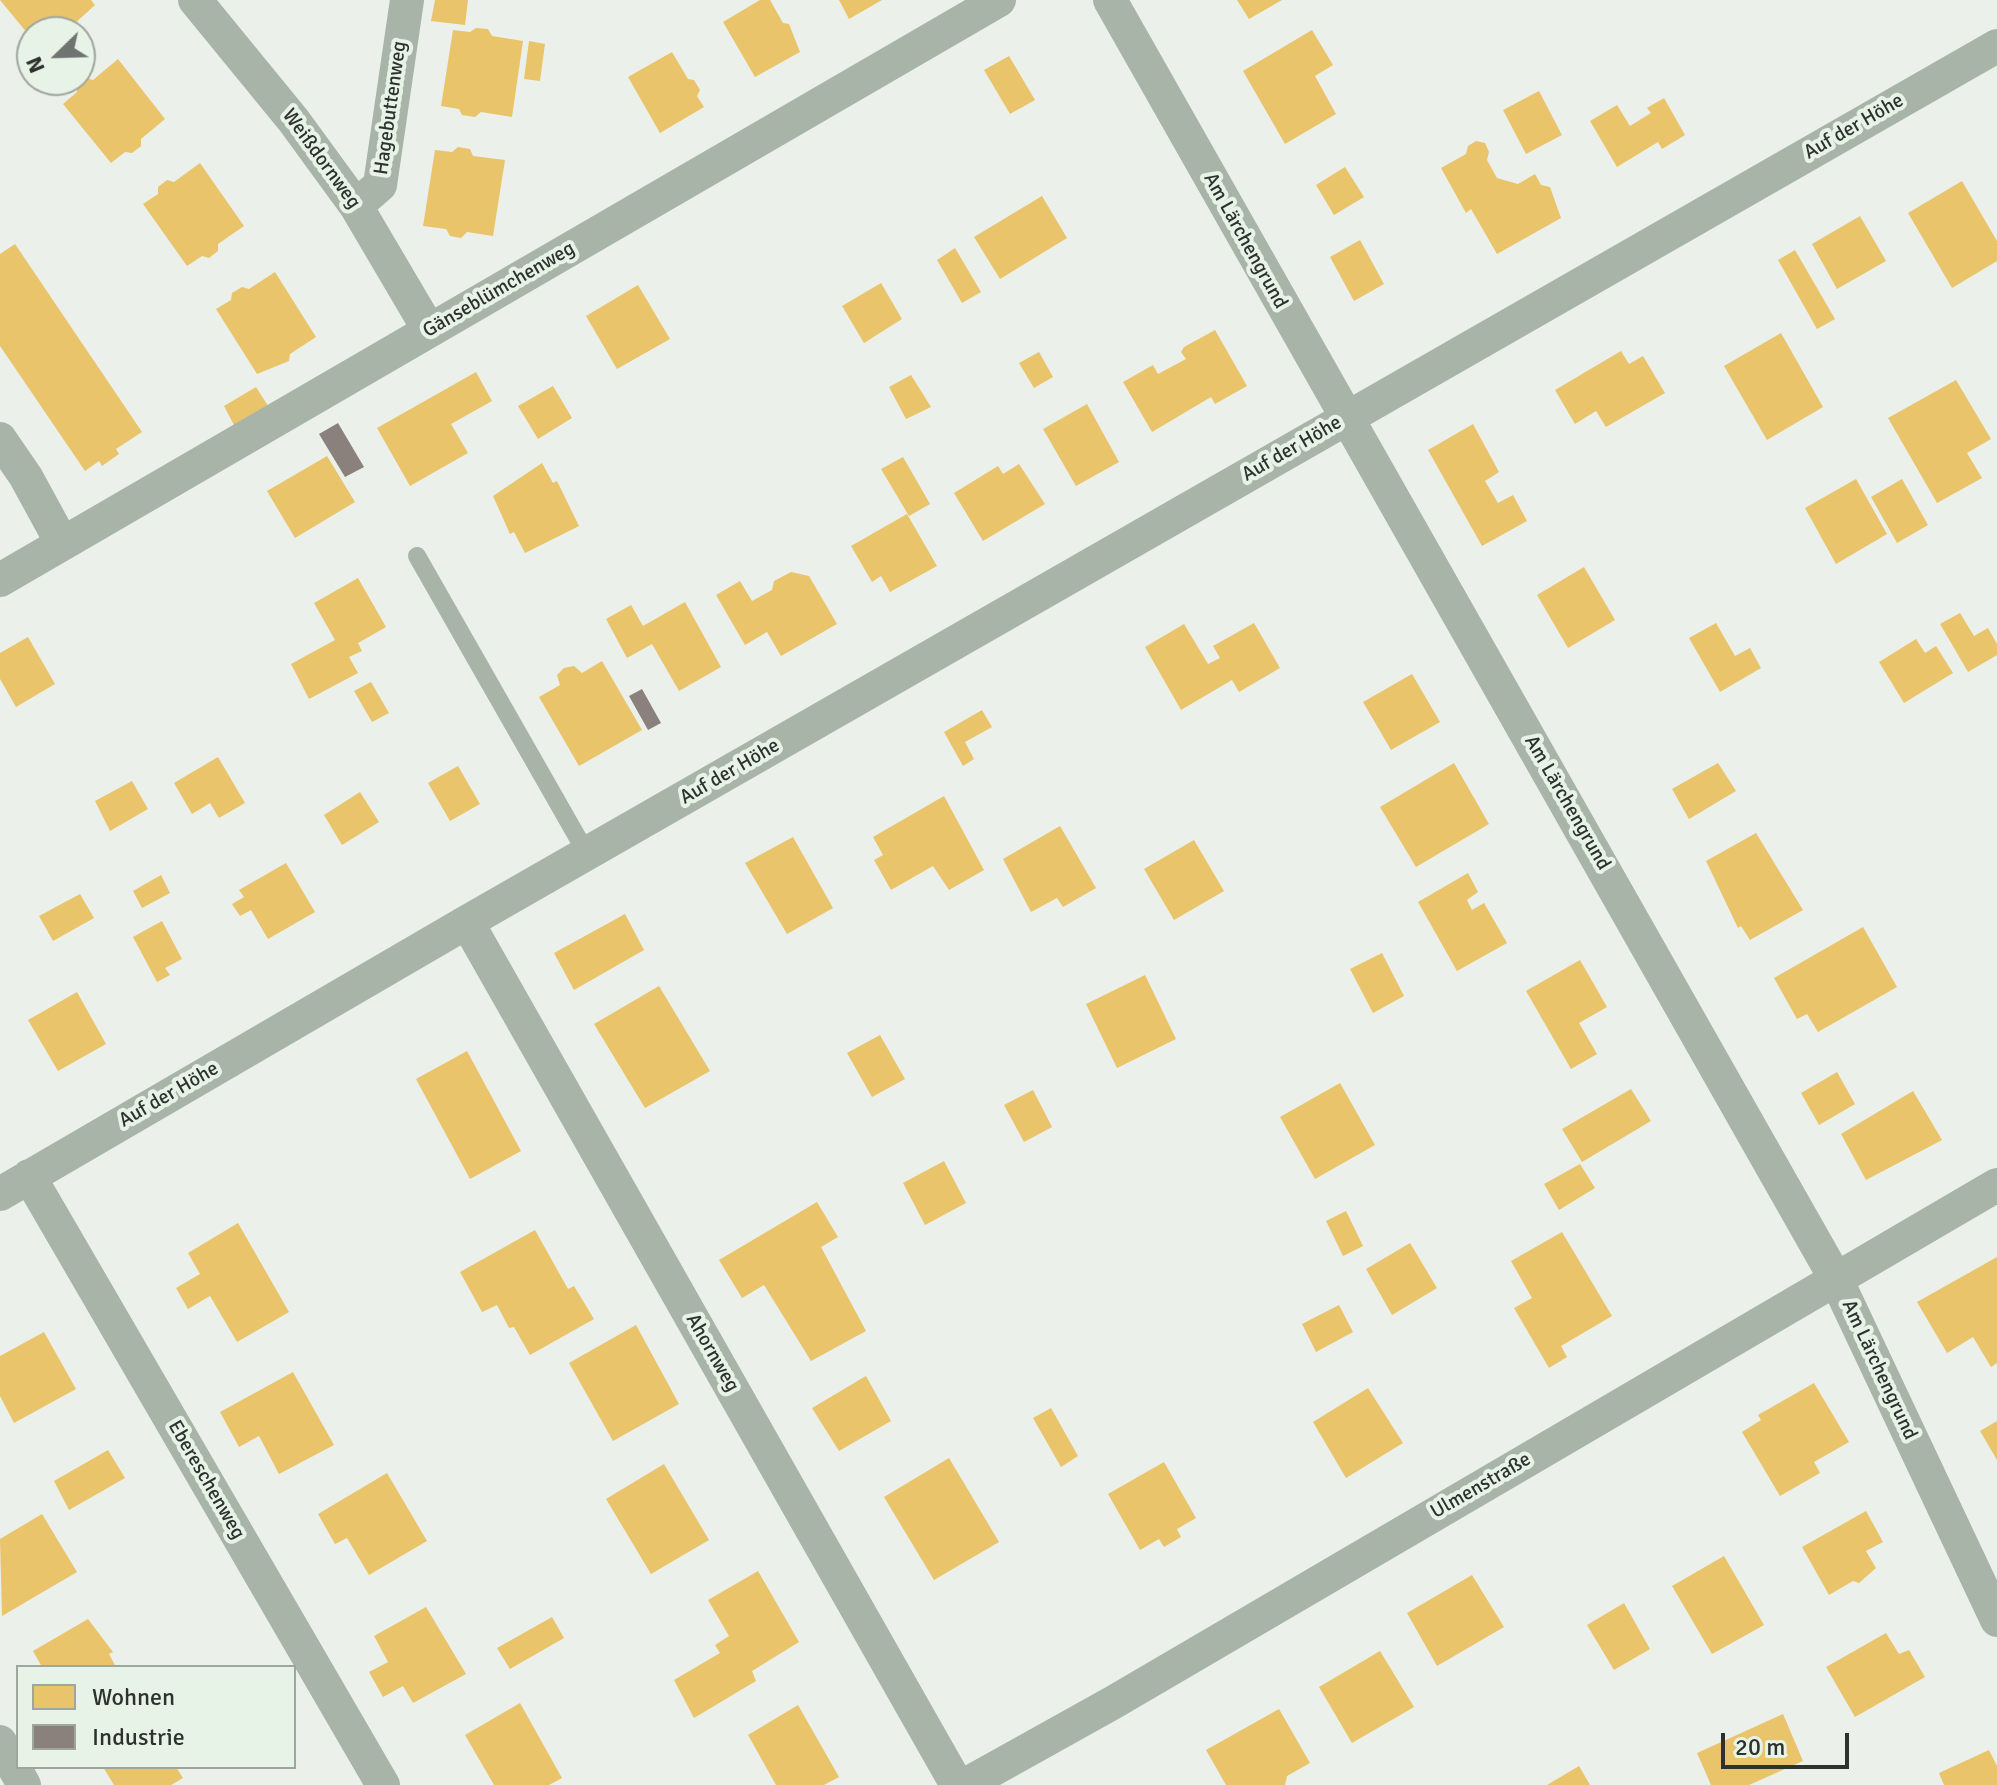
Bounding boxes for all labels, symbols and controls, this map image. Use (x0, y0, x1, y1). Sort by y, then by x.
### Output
north arrow (16, 16, 96, 96)
street label: Hagebuttenweg (370, 40, 412, 176)
text: N (20, 52, 51, 77)
street label: Auf der Höhe (1800, 89, 1908, 165)
street label: Weißdornweg (277, 104, 365, 214)
street label: Am Lärchengrund (1198, 169, 1292, 313)
street label: Gänseblümchenweg (419, 237, 579, 343)
street label: Auf der Höhe (1238, 411, 1346, 487)
street label: Am Lärchengrund (1519, 731, 1615, 875)
street label: Auf der Höhe (676, 734, 784, 810)
street label: Auf der Höhe (115, 1057, 223, 1133)
street label: Am Lärchengrund (1836, 1296, 1922, 1444)
street label: Ahornweg (680, 1310, 744, 1396)
street label: Ebereschenweg (162, 1416, 250, 1544)
street label: Ulmenstraße (1427, 1448, 1535, 1524)
legend (16, 1665, 296, 1769)
text: Wohnen (92, 1682, 175, 1712)
scale bar (1725, 1717, 1853, 1767)
text: Industrie (92, 1722, 185, 1752)
text: 20 m (1735, 1732, 1785, 1762)

